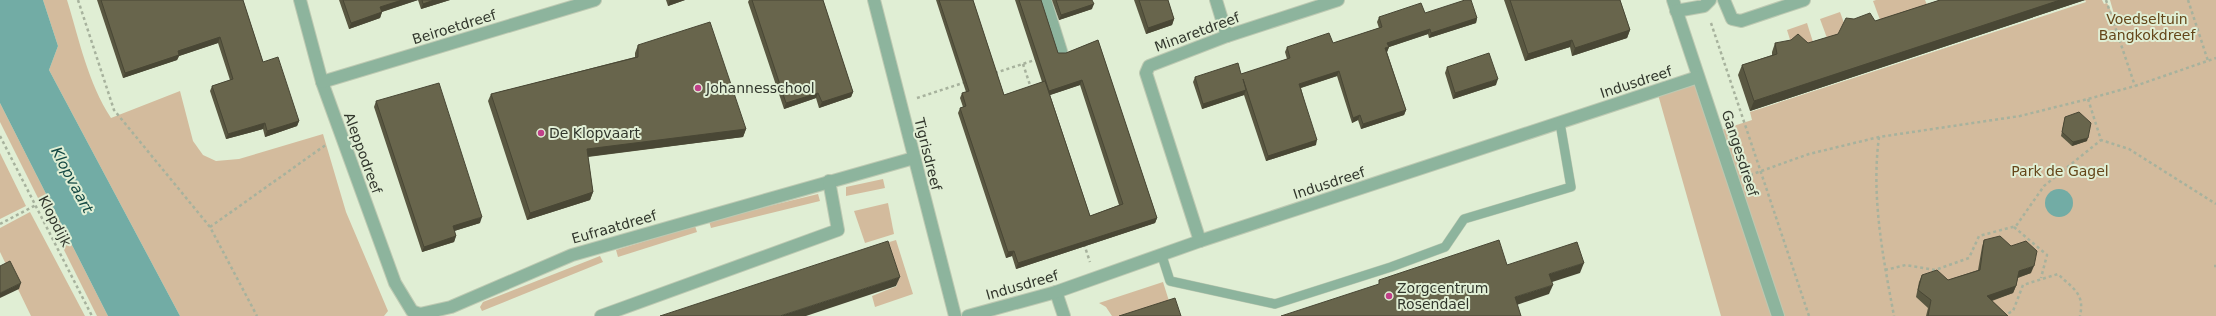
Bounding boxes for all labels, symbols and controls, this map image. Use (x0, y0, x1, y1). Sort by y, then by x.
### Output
street label: Beiroetdreef (410, 6, 499, 47)
street label: Minaretdreef (1152, 9, 1243, 55)
park label: Voedseltuin Bangkokdreef (2099, 11, 2196, 43)
street label: Indusdreef (1598, 63, 1675, 101)
place label: Johannesschool (705, 80, 815, 96)
marker: Johannesschool (693, 83, 703, 93)
street label: Gangesdreef (1719, 108, 1762, 199)
street label: Aleppodreef (341, 110, 385, 197)
street label: Tigrisdreef (911, 115, 945, 193)
place label: De Klopvaart (549, 125, 641, 141)
marker: De Klopvaart (536, 128, 546, 138)
water label: Klopvaart (47, 144, 97, 217)
park label: Park de Gagel (2011, 163, 2109, 179)
street label: Indusdreef (1291, 164, 1368, 202)
street label: Klopdijk (35, 193, 75, 250)
street label: Eufraatdreef (570, 207, 659, 247)
street label: Indusdreef (984, 267, 1061, 303)
place label: Zorgcentrum Rosendael (1397, 280, 1489, 312)
marker: Zorgcentrum Rosendael (1384, 291, 1394, 301)

